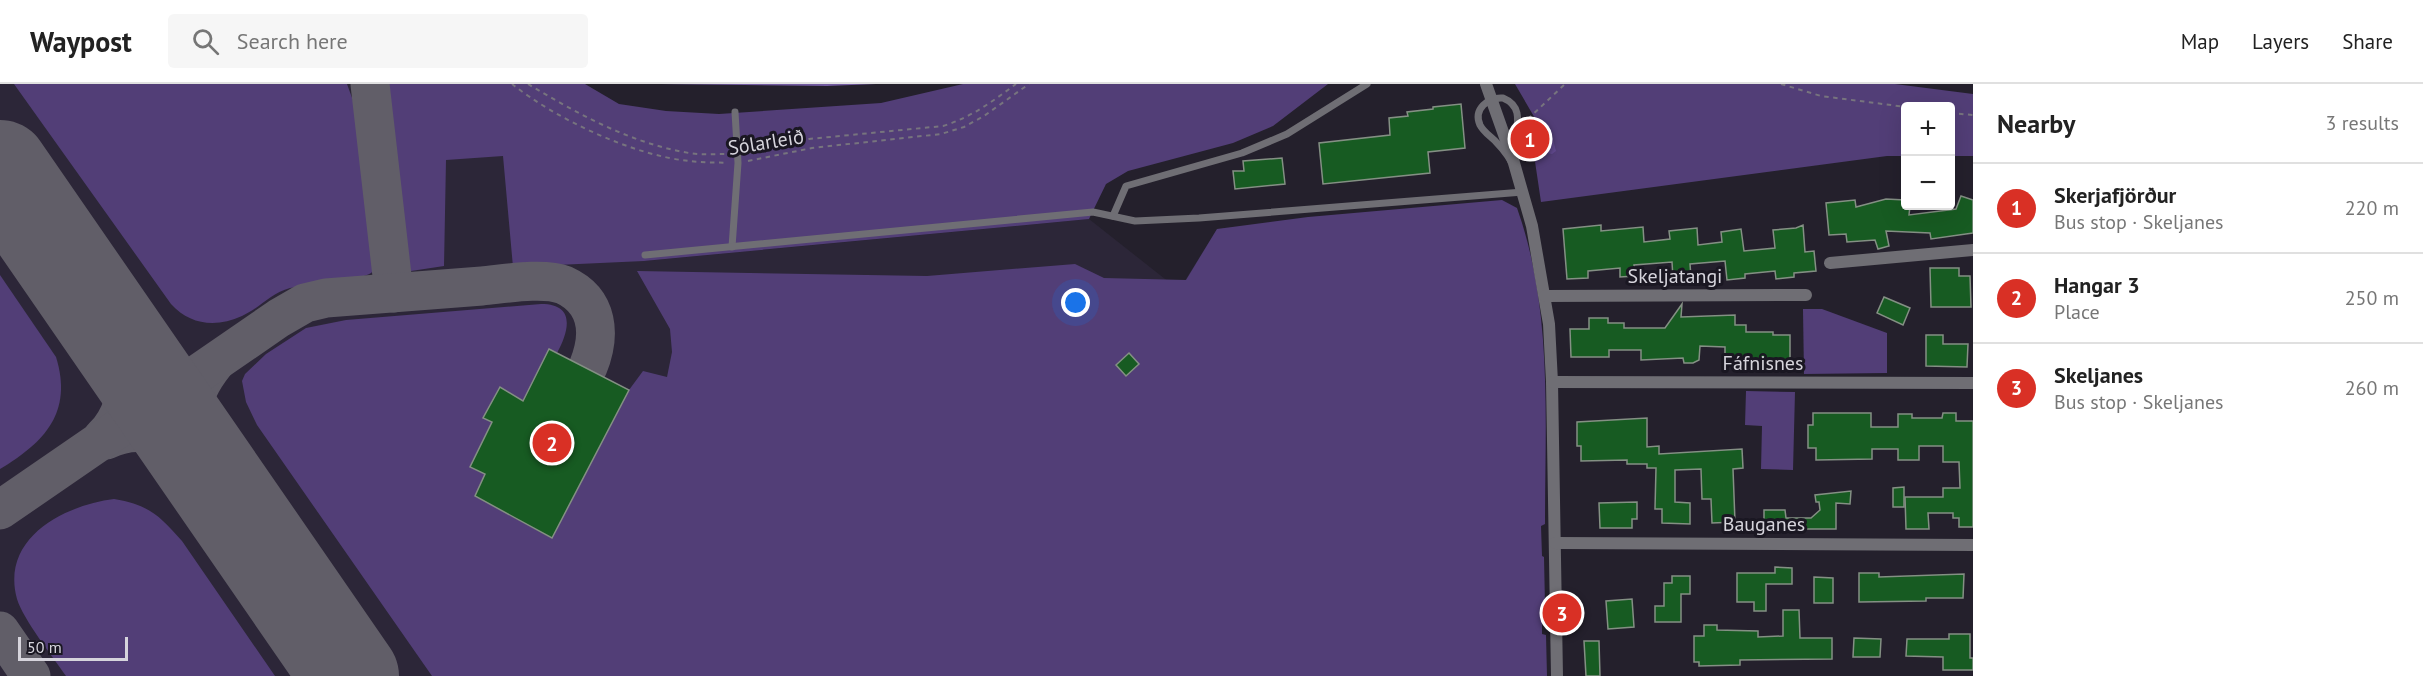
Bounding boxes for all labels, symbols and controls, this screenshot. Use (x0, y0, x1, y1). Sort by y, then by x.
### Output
search box (168, 14, 588, 68)
text: Waypost (30, 23, 132, 60)
icon: search (189, 25, 222, 58)
text: Search here (237, 27, 348, 55)
text: Map (2181, 28, 2219, 55)
text: Layers (2252, 28, 2309, 55)
text: Share (2342, 28, 2393, 55)
map controls (1901, 102, 1955, 210)
button: + (1901, 102, 1955, 156)
text: Nearby (1997, 107, 2075, 140)
text: 3 results (2326, 110, 2399, 136)
pin: 1 (1510, 116, 1550, 162)
street label: Sólarleið (726, 123, 806, 161)
button: − (1901, 156, 1955, 210)
text: Skerjafjörður (2054, 181, 2176, 209)
text: 1 (2011, 195, 2022, 221)
text: 220 m (2345, 195, 2399, 221)
text: Bus stop · Skeljanes (2054, 209, 2224, 235)
street label: Skeljatangi (1628, 263, 1722, 289)
text: Hangar 3 (2054, 271, 2140, 299)
text: 2 (2011, 285, 2022, 311)
text: 250 m (2345, 285, 2399, 311)
your location (1061, 288, 1090, 317)
text: Place (2054, 299, 2100, 325)
street label: Fáfnisnes (1723, 350, 1803, 376)
text: Skeljanes (2054, 361, 2143, 389)
text: 3 (2011, 375, 2022, 401)
text: 260 m (2345, 375, 2399, 401)
text: Bus stop · Skeljanes (2054, 389, 2224, 415)
pin: 2 (532, 420, 572, 466)
street label: Bauganes (1723, 511, 1805, 537)
pin: 3 (1542, 590, 1582, 636)
scale bar (18, 634, 128, 662)
text: 50 m (27, 637, 62, 657)

